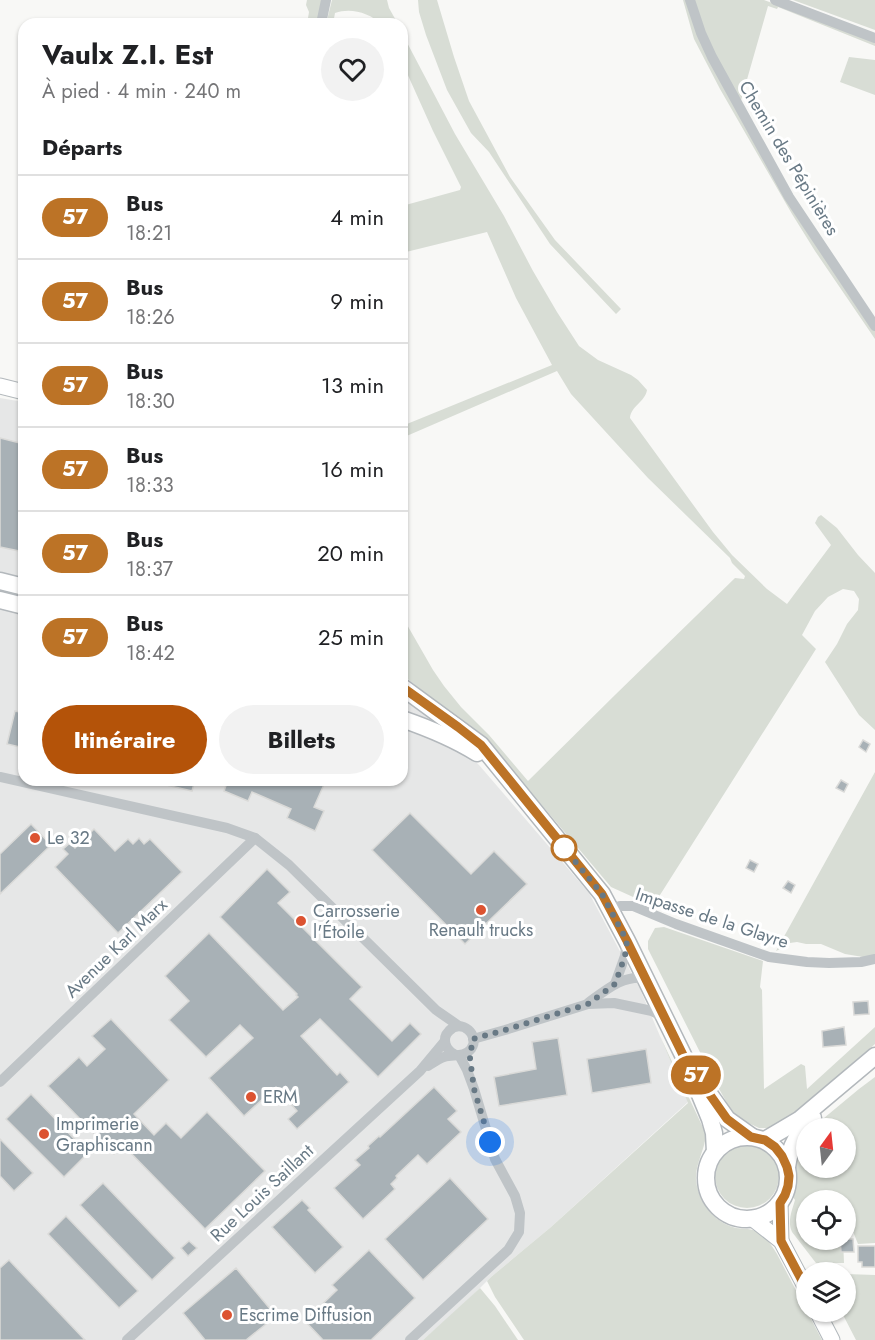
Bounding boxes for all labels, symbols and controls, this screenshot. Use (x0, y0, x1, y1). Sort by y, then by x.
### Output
text: Vaulx Z.I. Est (42, 34, 213, 75)
button: heart (321, 38, 384, 101)
street label: Chemin des Pépinières (732, 76, 846, 240)
text: À pied · 4 min · 240 m (42, 77, 241, 106)
text: Départs (42, 131, 122, 163)
text: Bus (126, 187, 163, 219)
text: 4 min (330, 201, 384, 233)
text: 57 (62, 202, 88, 232)
text: 18:21 (126, 219, 172, 248)
text: Bus (126, 271, 163, 303)
text: 9 min (330, 285, 384, 317)
text: 57 (62, 286, 88, 316)
text: 18:26 (126, 303, 175, 332)
text: Bus (126, 355, 163, 387)
text: 13 min (321, 369, 384, 401)
text: 57 (62, 370, 88, 400)
text: 18:30 (126, 387, 175, 416)
text: Bus (126, 439, 163, 471)
text: 16 min (320, 453, 384, 485)
text: 57 (62, 454, 88, 484)
text: 18:33 (126, 471, 174, 500)
text: Bus (126, 523, 163, 555)
text: 20 min (317, 537, 384, 569)
text: 57 (62, 538, 88, 568)
text: 18:37 (126, 555, 173, 584)
text: Bus (126, 607, 163, 639)
text: 25 min (318, 621, 384, 653)
text: 57 (62, 622, 88, 652)
text: 18:42 (126, 639, 175, 668)
button: Itinéraire (42, 705, 207, 774)
button: Billets (219, 705, 384, 774)
place label: Le 32 (47, 825, 90, 851)
marker: Le 32 (28, 831, 42, 845)
unlabelled marker (551, 835, 577, 861)
street label: Impasse de la Glayre (632, 881, 792, 955)
street label: Avenue Karl Marx (59, 892, 173, 1004)
place label: Carrosserie l'Étoile (313, 898, 400, 945)
marker: Renault trucks (474, 903, 488, 917)
marker: Carrosserie l'Étoile (294, 914, 308, 928)
place label: Renault trucks (429, 917, 533, 943)
line badge: 57 (669, 1056, 723, 1094)
text: 57 (683, 1060, 709, 1090)
place label: ERM (263, 1084, 298, 1110)
marker: ERM (244, 1090, 258, 1104)
place label: Imprimerie Graphiscann (56, 1111, 153, 1158)
north arrow (796, 1118, 856, 1178)
map controls (796, 1118, 856, 1322)
marker: Imprimerie Graphiscann (37, 1127, 51, 1141)
your location (475, 1127, 505, 1157)
street label: Rue Louis Saillant (205, 1138, 320, 1248)
button: locate (796, 1190, 856, 1250)
button: layers (796, 1262, 856, 1322)
place label: Escrime Diffusion (239, 1302, 372, 1328)
marker: Escrime Diffusion (220, 1308, 234, 1322)

